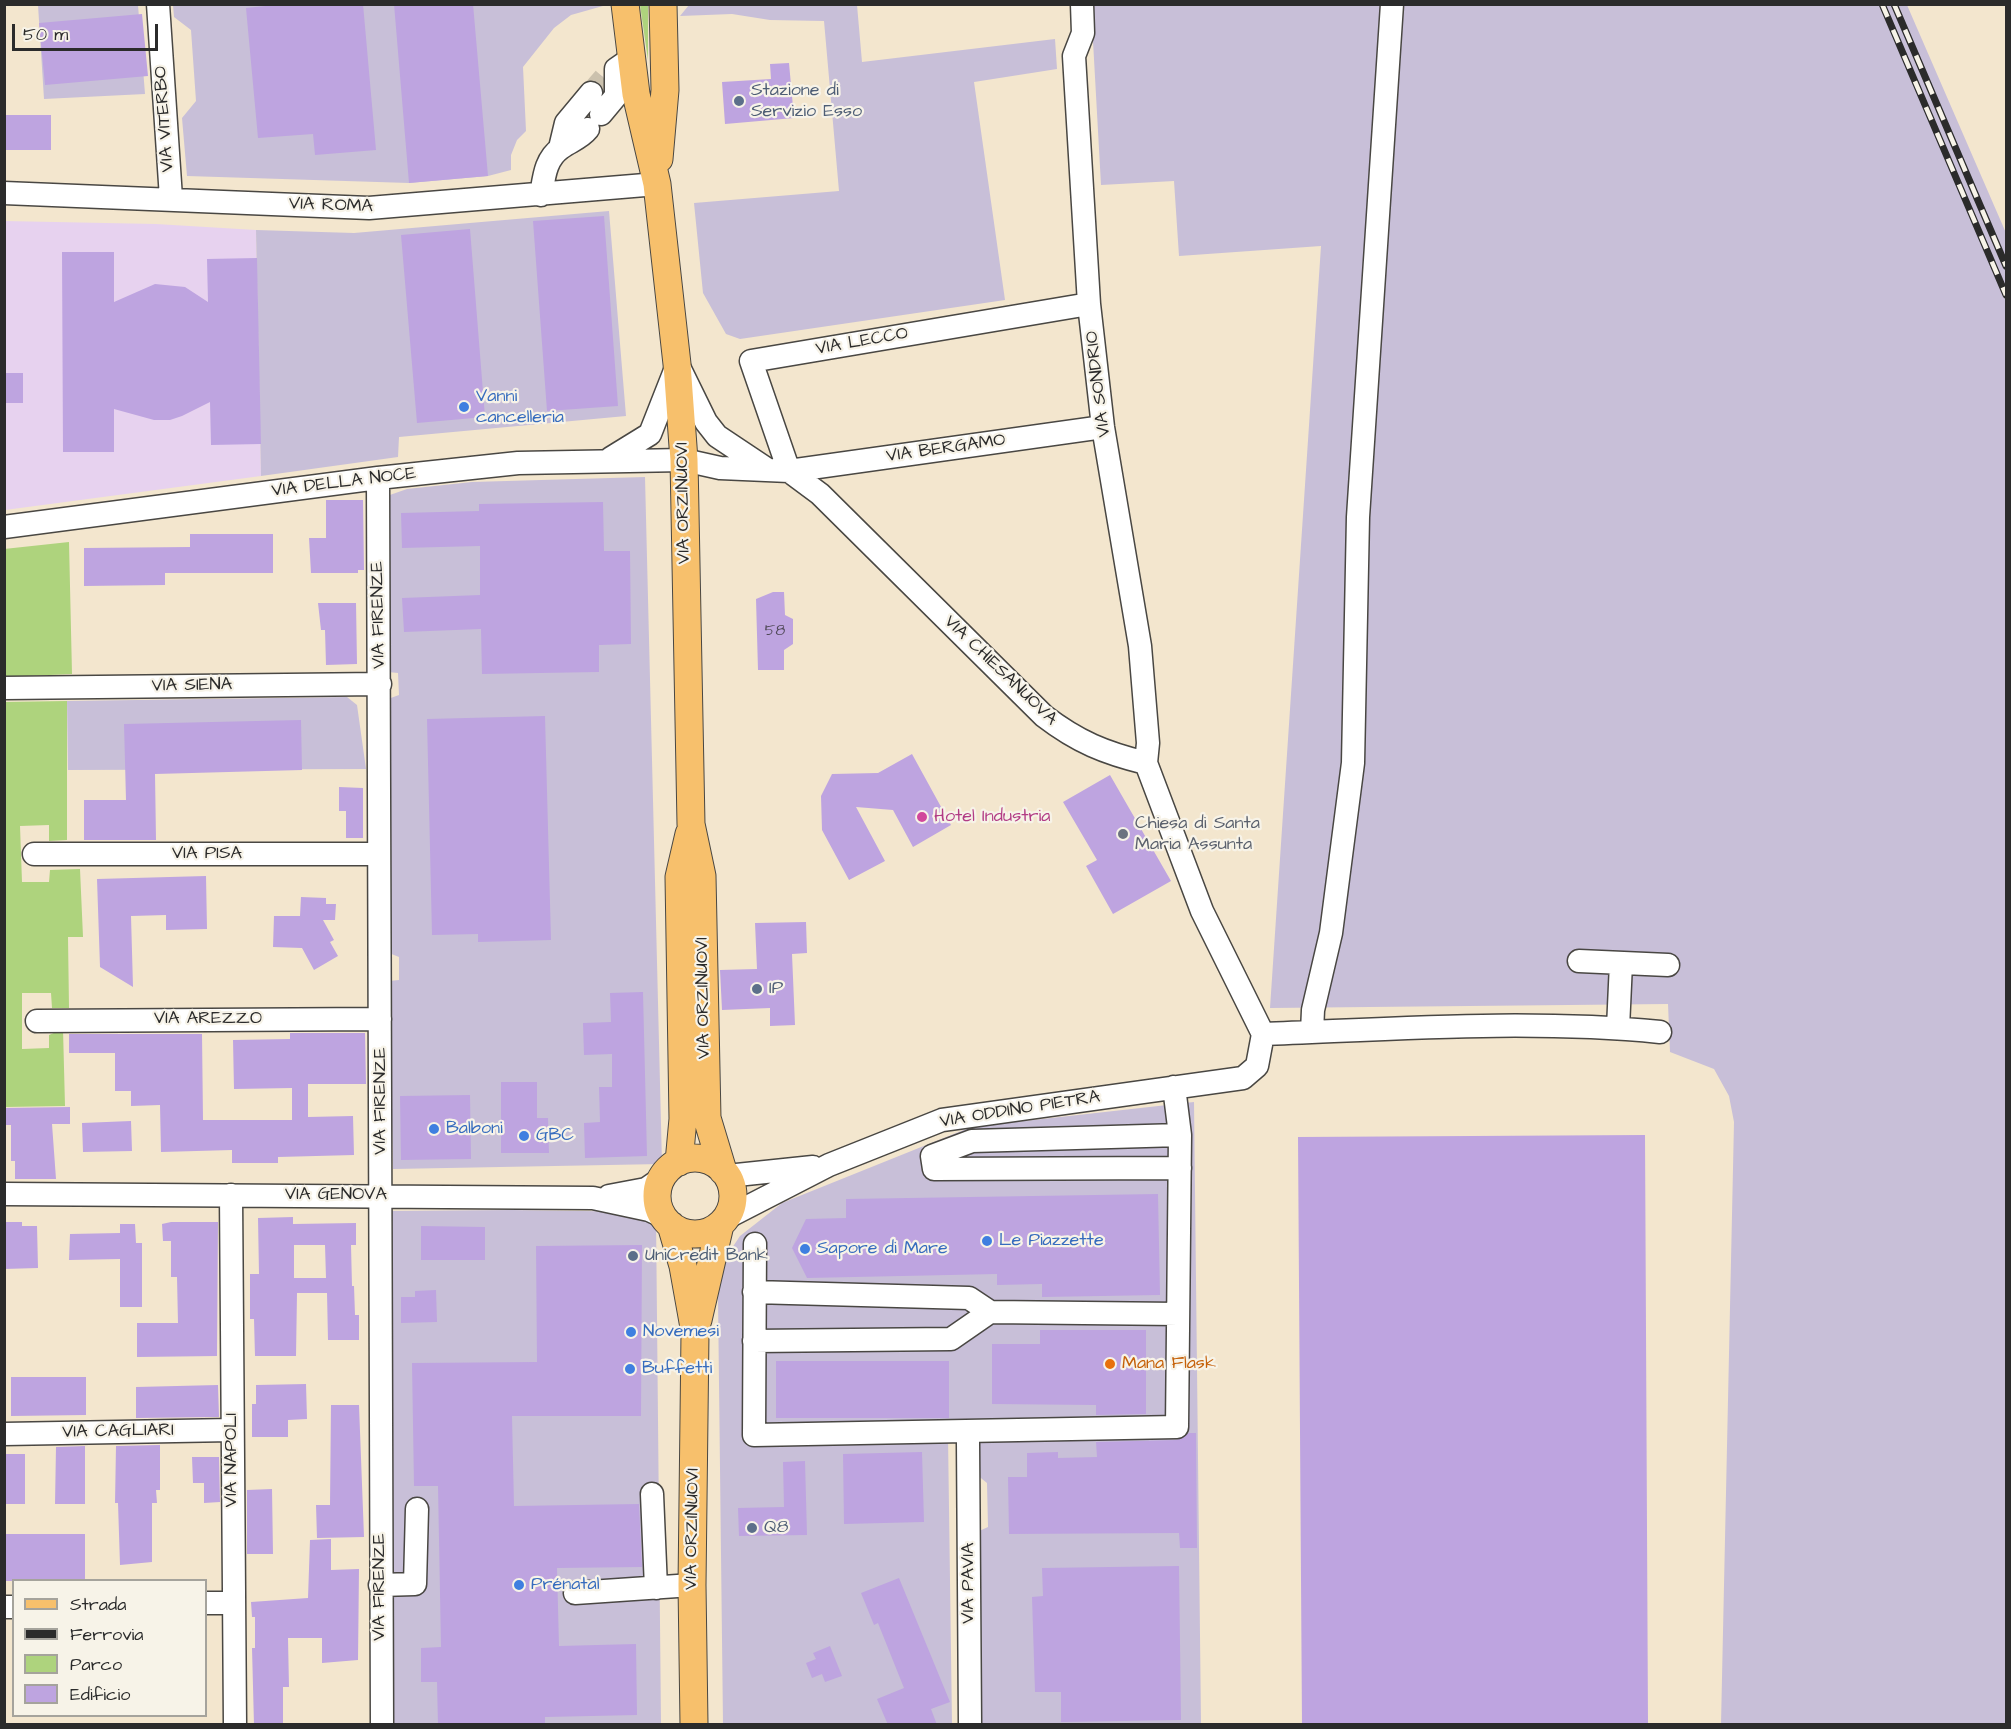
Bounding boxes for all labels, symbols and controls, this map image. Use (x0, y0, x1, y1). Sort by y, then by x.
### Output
scale bar (15, 12, 160, 50)
text: 50 m (23, 22, 68, 47)
street label: VIA VITERBO (151, 65, 179, 173)
place label: Stazione di Servizio Esso (751, 80, 862, 122)
marker: Stazione di Servizio Esso (732, 94, 746, 108)
street label: VIA ROMA (289, 194, 373, 218)
street label: VIA LECCO (814, 323, 910, 361)
street label: VIA SONDRIO (1082, 330, 1116, 438)
place label: Vanni cancelleria (476, 386, 564, 428)
marker: Vanni cancelleria (457, 400, 471, 414)
street label: VIA BERGAMO (885, 430, 1007, 468)
street label: VIA ORZINUOVI (672, 442, 696, 564)
street label: VIA DELLA NOCE (270, 463, 418, 503)
street label: VIA FIRENZE (367, 561, 391, 669)
street label: VIA CHIESANUOVA (939, 611, 1061, 731)
house number: 58 (765, 623, 785, 641)
street label: VIA SIENA (152, 674, 232, 698)
place label: Hotel Industria (934, 806, 1050, 828)
marker: Hotel Industria (915, 810, 929, 824)
place label: Chiesa di Santa Maria Assunta (1135, 813, 1260, 856)
marker: Chiesa di Santa Maria Assunta (1116, 827, 1130, 841)
street label: VIA PISA (172, 843, 242, 865)
street label: VIA ORZINUOVI (692, 937, 716, 1059)
place label: IP (769, 978, 783, 1000)
marker: IP (750, 982, 764, 996)
street label: VIA AREZZO (154, 1008, 262, 1030)
street label: VIA FIRENZE (370, 1047, 392, 1155)
street label: VIA ODDINO PIETRA (938, 1087, 1102, 1133)
place label: Balboni (446, 1118, 503, 1140)
marker: Balboni (427, 1122, 441, 1136)
place label: GBC (536, 1125, 574, 1147)
marker: GBC (517, 1129, 531, 1143)
street label: VIA GENOVA (285, 1184, 387, 1206)
place label: Le Piazzette (999, 1230, 1104, 1252)
marker: Le Piazzette (980, 1234, 994, 1248)
place label: Sapore di Mare (817, 1238, 948, 1260)
marker: Sapore di Mare (798, 1242, 812, 1256)
place label: UniCredit Bank (645, 1245, 768, 1267)
marker: UniCredit Bank (626, 1249, 640, 1263)
place label: Novemesi (643, 1321, 719, 1343)
marker: Novemesi (624, 1325, 638, 1339)
place label: Mana Flask (1122, 1353, 1216, 1375)
marker: Mana Flask (1103, 1357, 1117, 1371)
place label: Buffetti (642, 1358, 712, 1380)
marker: Buffetti (623, 1362, 637, 1376)
street label: VIA NAPOLI (221, 1413, 243, 1507)
street label: VIA CAGLIARI (62, 1420, 174, 1444)
street label: VIA ORZINUOVI (681, 1468, 705, 1590)
place label: Q8 (764, 1517, 789, 1539)
marker: Q8 (745, 1521, 759, 1535)
street label: VIA FIRENZE (369, 1533, 391, 1641)
street label: VIA PAVIA (958, 1542, 980, 1624)
place label: Prénatal (531, 1574, 600, 1596)
marker: Prénatal (512, 1578, 526, 1592)
legend (12, 1579, 207, 1717)
text: Strada (70, 1592, 126, 1617)
text: Ferrovia (70, 1622, 143, 1647)
text: Parco (70, 1652, 122, 1677)
text: Edificio (70, 1682, 130, 1707)

